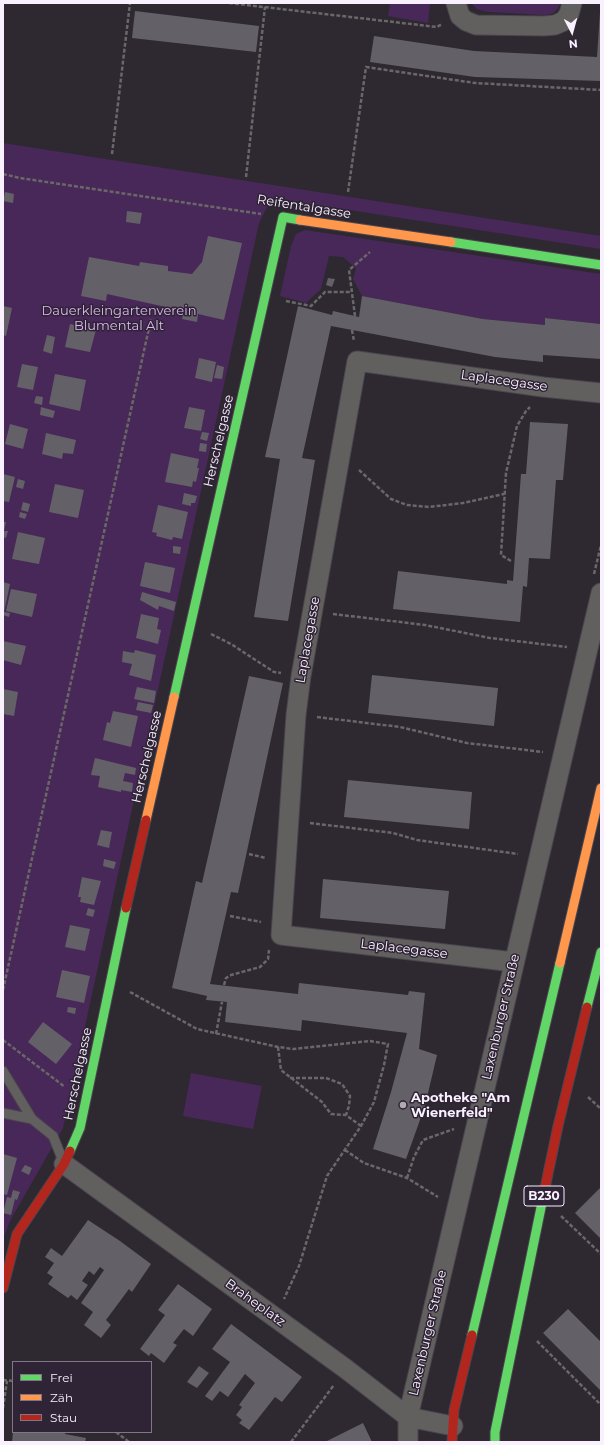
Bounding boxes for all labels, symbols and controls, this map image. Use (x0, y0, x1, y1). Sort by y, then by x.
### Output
north arrow (552, 12, 592, 52)
text: N (568, 37, 578, 51)
street label: Reifentalgasse (256, 192, 352, 222)
park label: Dauerkleingartenverein Blumental Alt (42, 303, 196, 334)
street label: Laplacegasse (460, 367, 548, 395)
street label: Herschelgasse (201, 393, 237, 489)
street label: Laplacegasse (293, 596, 323, 684)
street label: Herschelgasse (129, 709, 165, 805)
street label: Laplacegasse (360, 936, 448, 962)
street label: Laxenburger Straße (479, 952, 523, 1082)
street label: Herschelgasse (61, 1026, 95, 1122)
place label: Apotheke "Am Wienerfeld" (411, 1090, 510, 1121)
marker: Apotheke "Am Wienerfeld" (398, 1100, 408, 1110)
road number: B230 (524, 1186, 564, 1206)
street label: Laxenburger Straße (406, 1268, 450, 1398)
street label: Braheplatz (222, 1276, 288, 1330)
legend (12, 1361, 152, 1433)
text: Frei (50, 1370, 73, 1385)
text: Zäh (50, 1390, 73, 1405)
text: Stau (50, 1410, 77, 1425)

